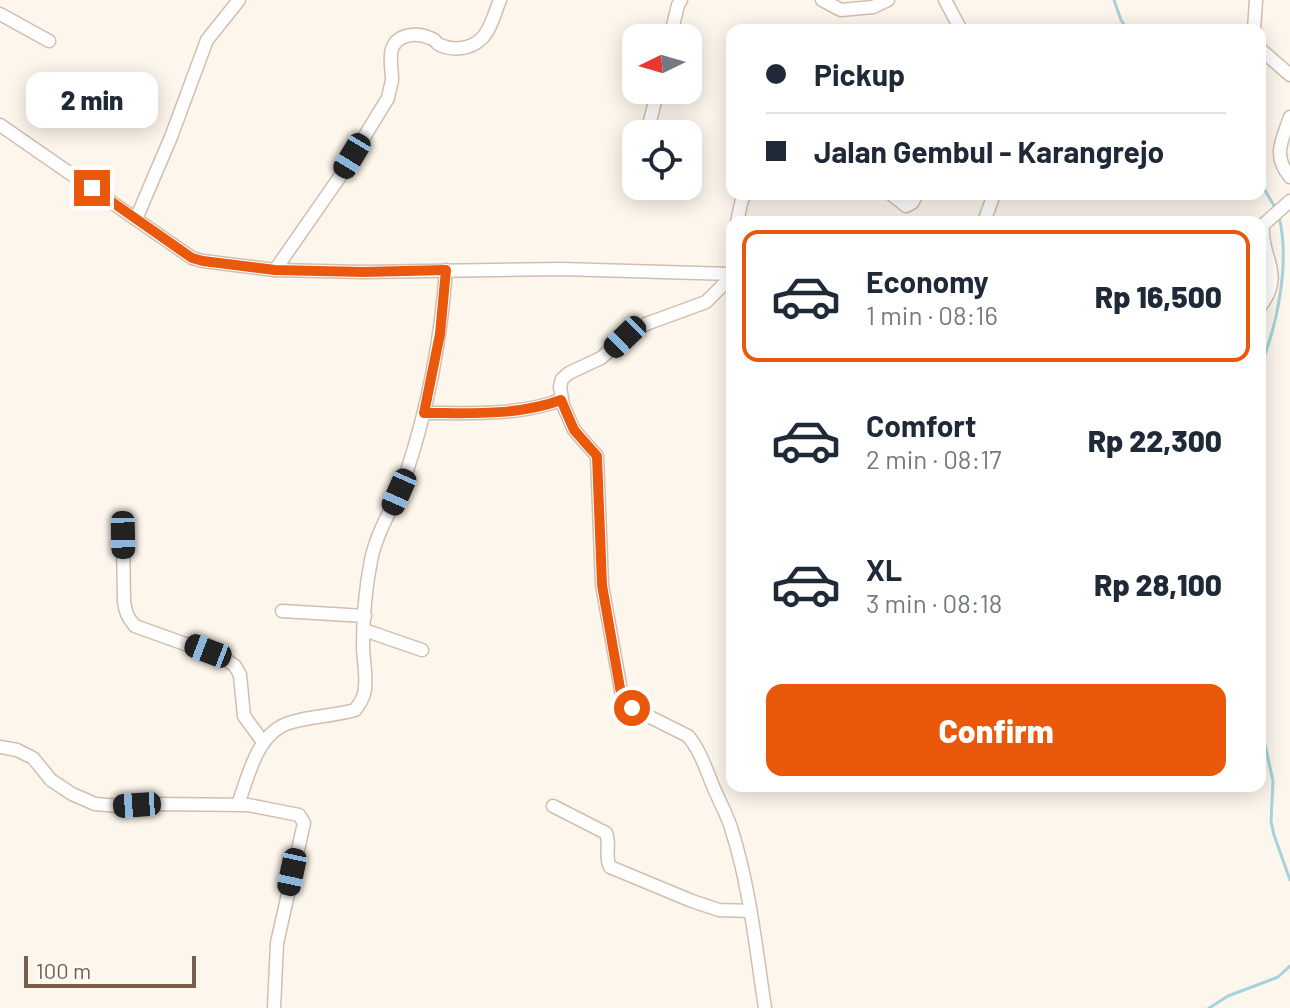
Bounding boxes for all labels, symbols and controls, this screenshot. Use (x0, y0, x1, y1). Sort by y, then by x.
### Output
north arrow (622, 24, 702, 104)
map controls (622, 24, 702, 200)
text: Pickup (814, 56, 905, 92)
callout: 2 min (26, 72, 158, 128)
text: 2 min (61, 84, 123, 115)
button: locate (622, 120, 702, 200)
car (329, 129, 375, 183)
text: Jalan Gembul - Karangrejo (814, 133, 1164, 169)
route end (74, 170, 110, 206)
icon: car (770, 260, 842, 332)
text: Economy (866, 263, 989, 299)
text: Rp 16,500 (1095, 278, 1222, 314)
text: 1 min · 08:16 (866, 299, 998, 330)
car (599, 312, 651, 362)
icon: car (770, 404, 842, 476)
text: Comfort (866, 407, 976, 443)
text: Rp 22,300 (1088, 422, 1222, 458)
text: 2 min · 08:17 (866, 443, 1002, 474)
car (378, 465, 420, 519)
car (111, 511, 135, 559)
icon: car (770, 548, 842, 620)
text: XL (866, 551, 902, 587)
text: Rp 28,100 (1094, 566, 1222, 602)
text: 3 min · 08:18 (866, 587, 1002, 618)
car (181, 631, 235, 671)
button: Confirm (766, 684, 1226, 776)
route start (614, 690, 650, 726)
car (112, 791, 162, 819)
car (275, 846, 309, 898)
scale bar (24, 952, 196, 988)
text: 100 m (36, 957, 91, 983)

